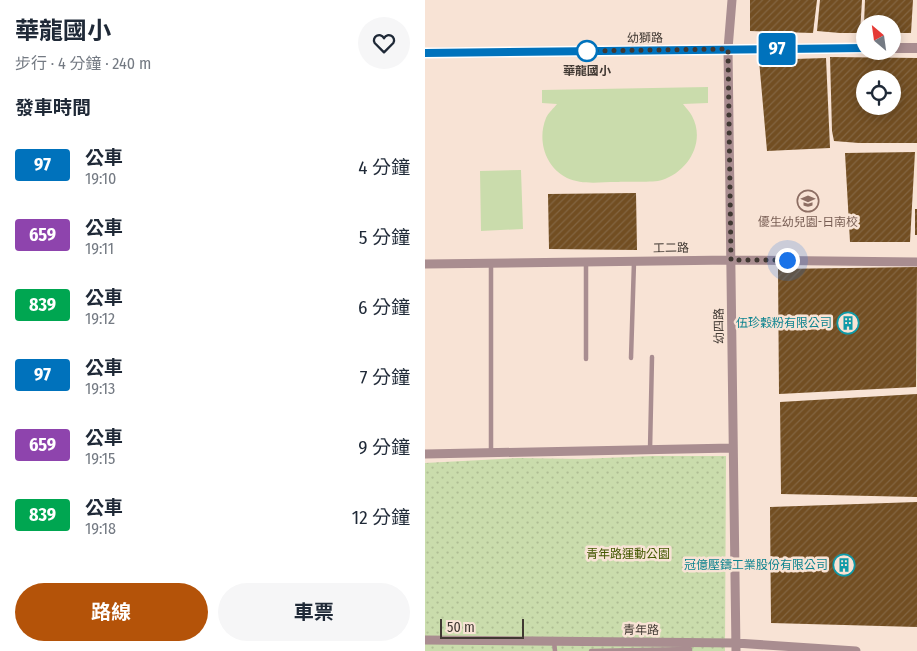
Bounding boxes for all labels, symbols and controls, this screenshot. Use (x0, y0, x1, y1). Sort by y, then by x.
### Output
north arrow (856, 15, 901, 60)
map controls (856, 15, 901, 115)
text: 華龍國小 (15, 17, 111, 45)
button: heart (358, 17, 410, 69)
street label: 幼獅路 (627, 31, 663, 45)
line badge: 97 (755, 33, 799, 65)
text: 97 (769, 38, 785, 60)
marker: 華龍國小 (576, 40, 598, 62)
text: 步行 · 4 分鐘 · 240 m (15, 54, 151, 73)
place label: 華龍國小 (563, 64, 611, 78)
button: locate (856, 70, 901, 115)
text: 發車時間 (15, 96, 91, 119)
text: 公車 (85, 146, 123, 169)
text: 97 (34, 154, 51, 176)
text: 4 分鐘 (358, 156, 410, 179)
text: 19:10 (85, 169, 116, 188)
school or university icon: 優生幼兒園-日南校 (796, 189, 820, 213)
place label: 優生幼兒園-日南校 (758, 215, 858, 229)
text: 公車 (85, 216, 123, 239)
text: 659 (29, 224, 56, 246)
text: 5 分鐘 (359, 226, 410, 249)
text: 19:11 (85, 239, 114, 258)
street label: 工二路 (653, 241, 689, 255)
your location (775, 248, 800, 273)
text: 公車 (85, 286, 123, 309)
text: 839 (29, 294, 56, 316)
text: 6 分鐘 (358, 296, 410, 319)
street label: 幼四路 (712, 308, 726, 344)
text: 19:12 (85, 309, 115, 328)
building icon: 伍珍穀粉有限公司 (836, 311, 860, 335)
place label: 伍珍穀粉有限公司 (736, 316, 832, 330)
text: 公車 (85, 356, 123, 379)
text: 97 (34, 364, 51, 386)
text: 7 分鐘 (360, 366, 410, 389)
text: 19:13 (85, 379, 115, 398)
text: 公車 (85, 426, 123, 449)
text: 659 (29, 434, 56, 456)
text: 9 分鐘 (358, 436, 410, 459)
text: 19:15 (85, 449, 115, 468)
text: 公車 (85, 496, 123, 519)
text: 839 (29, 504, 56, 526)
text: 12 分鐘 (352, 506, 410, 529)
text: 19:18 (85, 519, 116, 538)
park label: 青年路運動公園 (586, 547, 670, 561)
building icon: 冠億壓鑄工業股份有限公司 (832, 553, 856, 577)
place label: 冠億壓鑄工業股份有限公司 (684, 558, 828, 572)
button: 路線 (15, 583, 208, 641)
button: 車票 (218, 583, 410, 641)
scale bar (440, 616, 524, 639)
text: 50 m (447, 619, 475, 636)
street label: 青年路 (623, 623, 659, 637)

